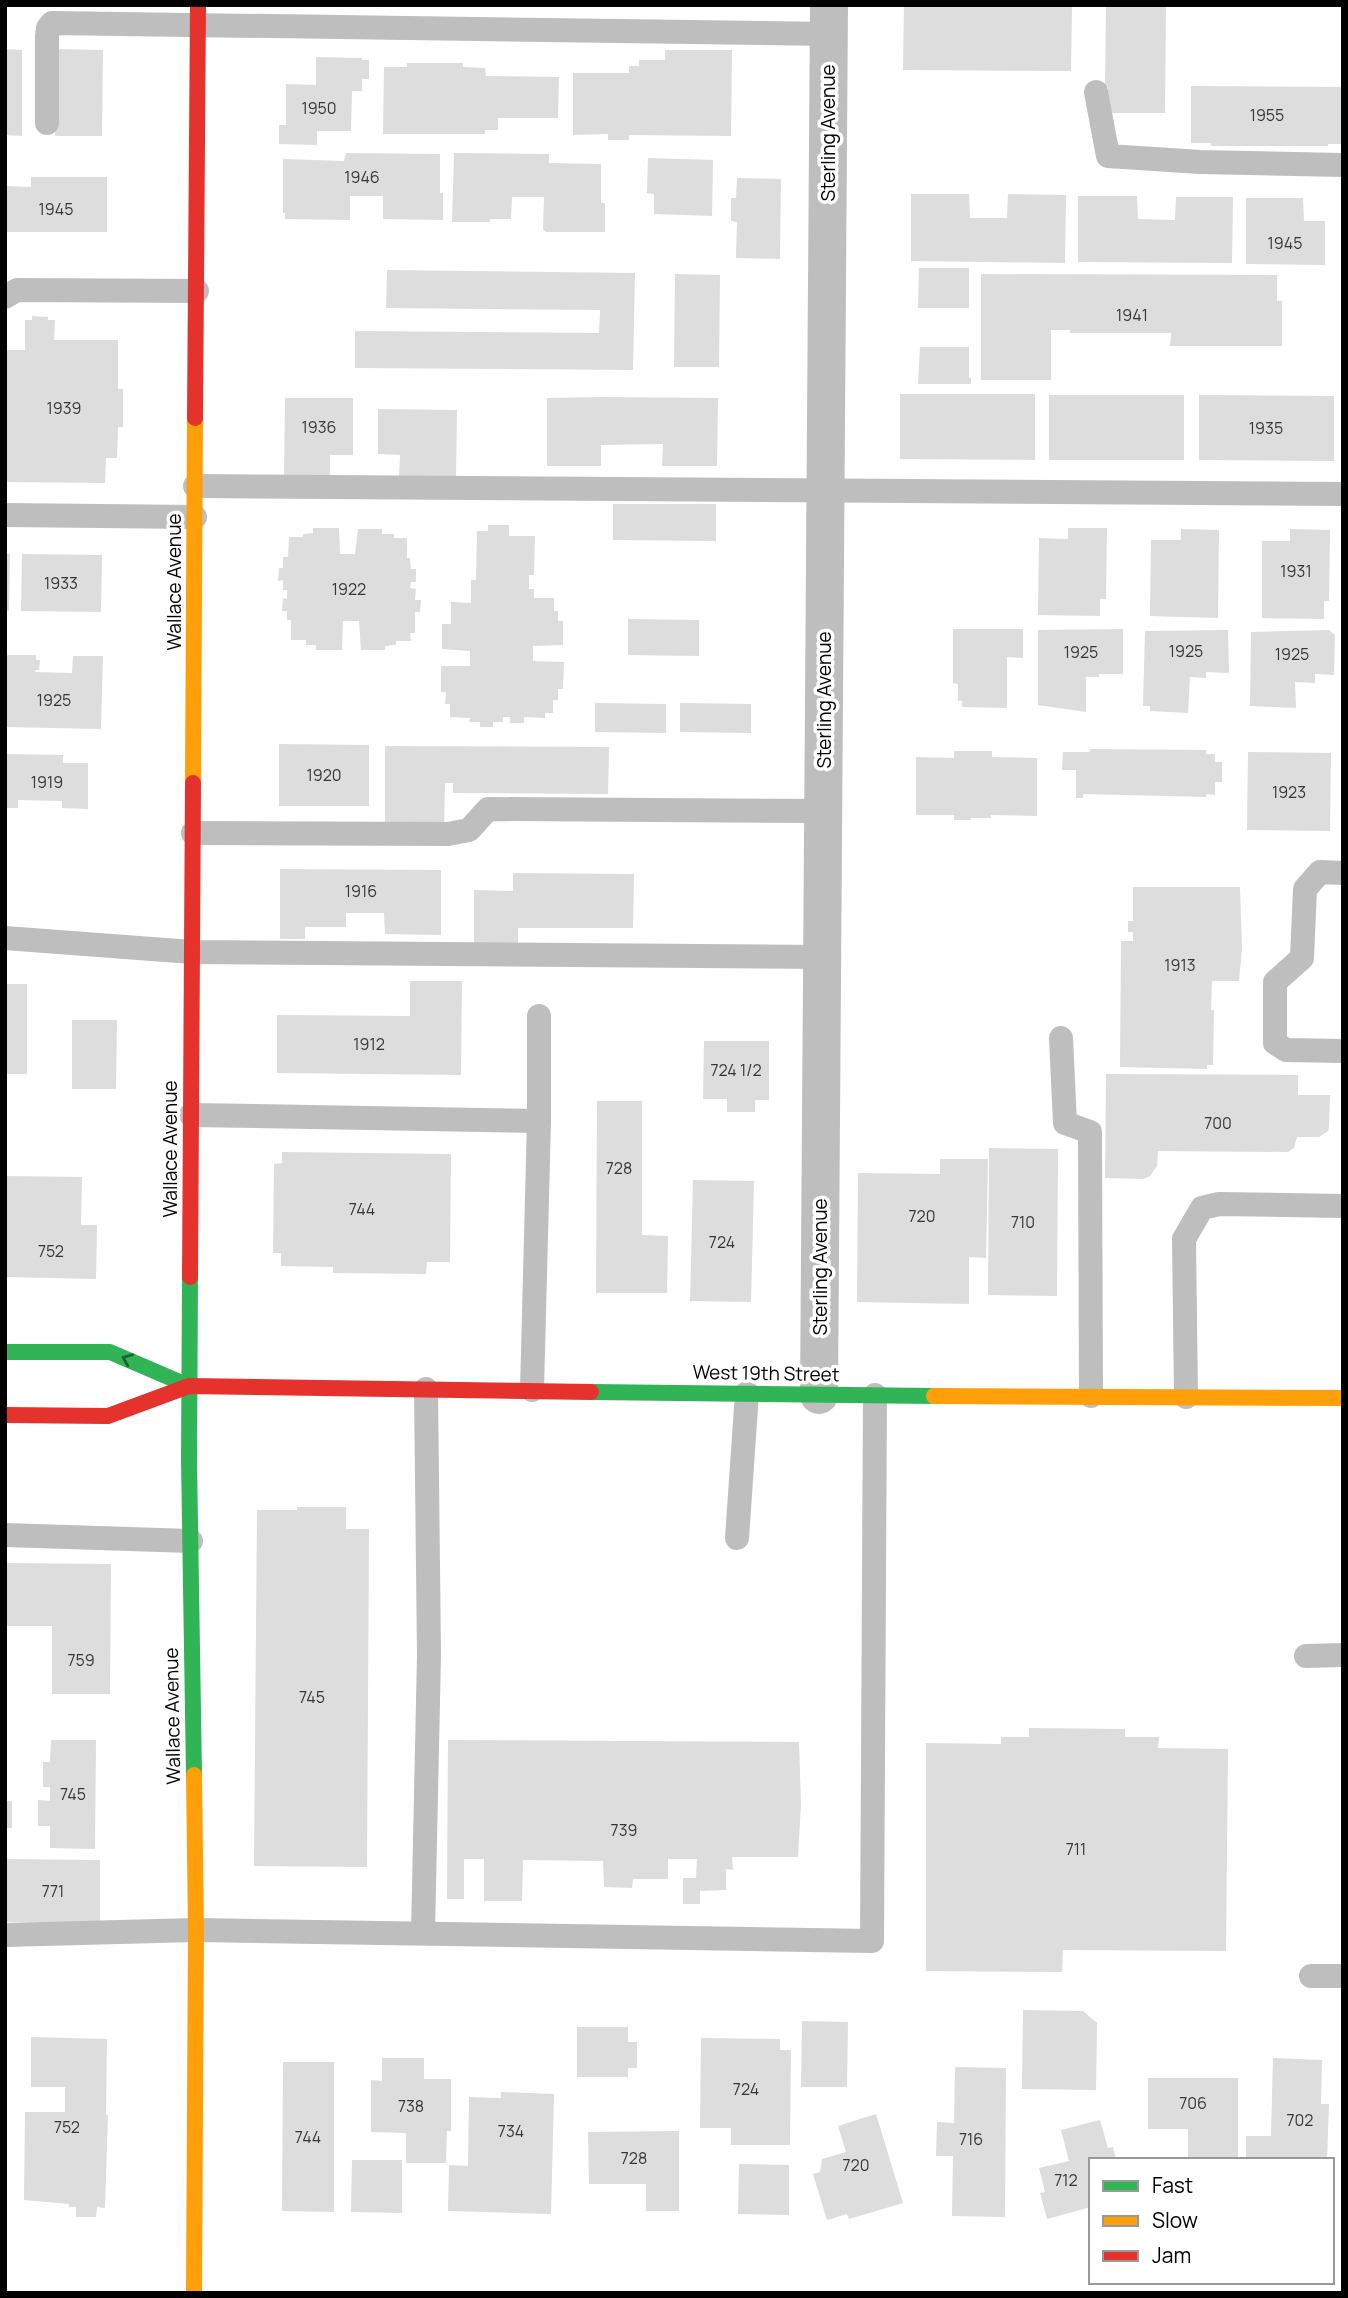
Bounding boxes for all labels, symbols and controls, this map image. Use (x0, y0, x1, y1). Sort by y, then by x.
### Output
street label: Sterling Avenue (815, 64, 841, 202)
house number: 1950 (301, 97, 337, 119)
house number: 1955 (1250, 104, 1284, 126)
house number: 1946 (344, 166, 380, 188)
house number: 1945 (39, 198, 73, 220)
house number: 1945 (1268, 232, 1302, 254)
house number: 1941 (1116, 304, 1148, 326)
house number: 1939 (47, 397, 81, 419)
house number: 1936 (302, 416, 336, 438)
house number: 1935 (1249, 417, 1283, 439)
street label: Wallace Avenue (161, 513, 187, 651)
house number: 1931 (1280, 560, 1312, 582)
house number: 1933 (44, 572, 78, 594)
house number: 1922 (332, 578, 366, 600)
street label: Sterling Avenue (811, 631, 837, 769)
house number: 1925 (1169, 640, 1203, 662)
house number: 1925 (1064, 641, 1098, 663)
house number: 1925 (1275, 643, 1309, 665)
house number: 1925 (37, 689, 71, 711)
house number: 1920 (306, 764, 342, 786)
house number: 1919 (31, 771, 63, 793)
house number: 1923 (1272, 781, 1306, 803)
house number: 1916 (345, 880, 377, 902)
house number: 1913 (1164, 954, 1196, 976)
house number: 1912 (353, 1033, 385, 1055)
house number: 724 1/2 (710, 1059, 762, 1081)
street label: Wallace Avenue (157, 1080, 183, 1218)
house number: 700 (1204, 1112, 1232, 1134)
house number: 728 (606, 1157, 632, 1179)
house number: 744 (349, 1198, 375, 1220)
street label: Sterling Avenue (807, 1198, 833, 1336)
house number: 720 (909, 1205, 935, 1227)
house number: 710 (1011, 1211, 1035, 1233)
house number: 724 (709, 1231, 735, 1253)
house number: 752 (38, 1240, 64, 1262)
one-way arrow (121, 1354, 133, 1368)
street label: West 19th Street (692, 1359, 840, 1387)
street label: Wallace Avenue (158, 1647, 186, 1785)
house number: 759 (67, 1649, 95, 1671)
house number: 745 (299, 1686, 325, 1708)
house number: 745 (60, 1783, 86, 1805)
house number: 739 (611, 1819, 637, 1841)
house number: 711 (1066, 1838, 1086, 1860)
house number: 771 (42, 1880, 64, 1902)
house number: 724 (733, 2078, 759, 2100)
house number: 706 (1179, 2092, 1207, 2114)
house number: 738 (398, 2095, 424, 2117)
house number: 702 (1287, 2109, 1313, 2131)
house number: 752 (54, 2116, 80, 2138)
house number: 734 (498, 2120, 524, 2142)
house number: 744 (295, 2126, 321, 2148)
house number: 716 (959, 2128, 983, 2150)
house number: 728 (621, 2147, 647, 2169)
house number: 720 (843, 2154, 869, 2176)
legend (1089, 2158, 1334, 2284)
house number: 712 (1054, 2169, 1078, 2191)
text: Fast (1152, 2171, 1193, 2199)
text: Slow (1152, 2206, 1198, 2234)
text: Jam (1152, 2241, 1191, 2269)

